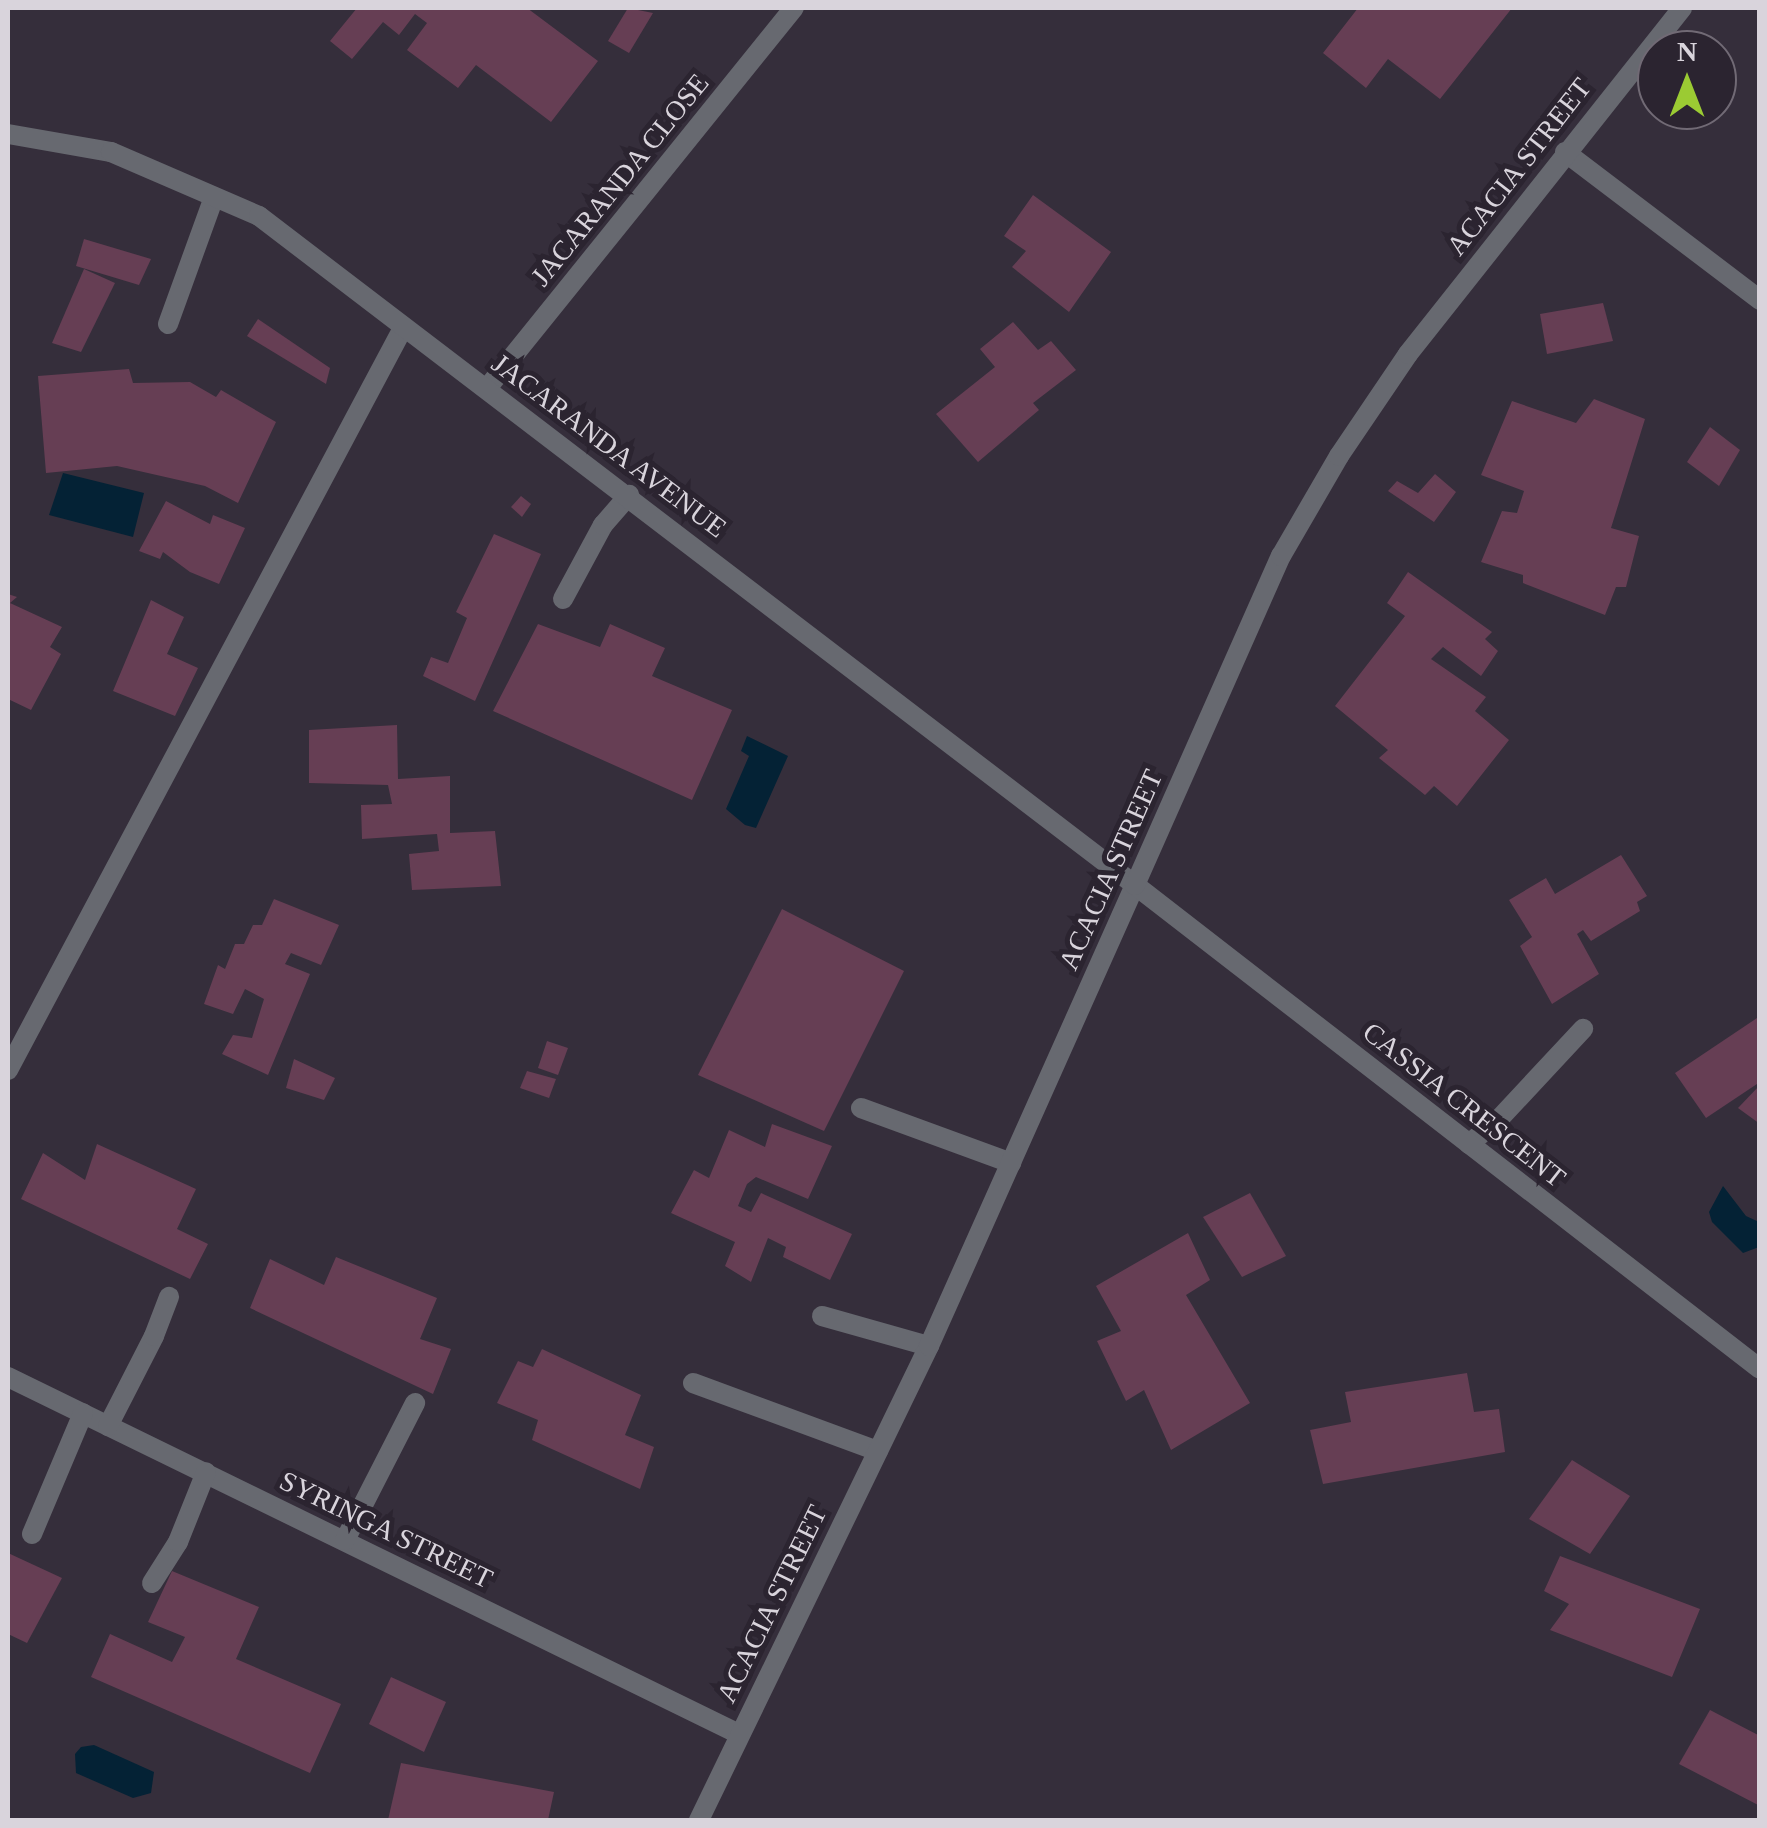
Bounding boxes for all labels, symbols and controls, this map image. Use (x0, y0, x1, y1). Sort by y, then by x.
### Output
north arrow (1637, 30, 1737, 130)
text: N (1677, 36, 1697, 67)
street label: JACARANDA CLOSE (523, 66, 717, 294)
street label: ACACIA STREET (1439, 71, 1599, 263)
street label: JACARANDA AVENUE (484, 346, 734, 546)
street label: ACACIA STREET (1052, 764, 1170, 976)
street label: CASSIA CRESCENT (1355, 1015, 1573, 1195)
street label: SYRINGA STREET (273, 1464, 499, 1596)
street label: ACACIA STREET (709, 1499, 835, 1709)

